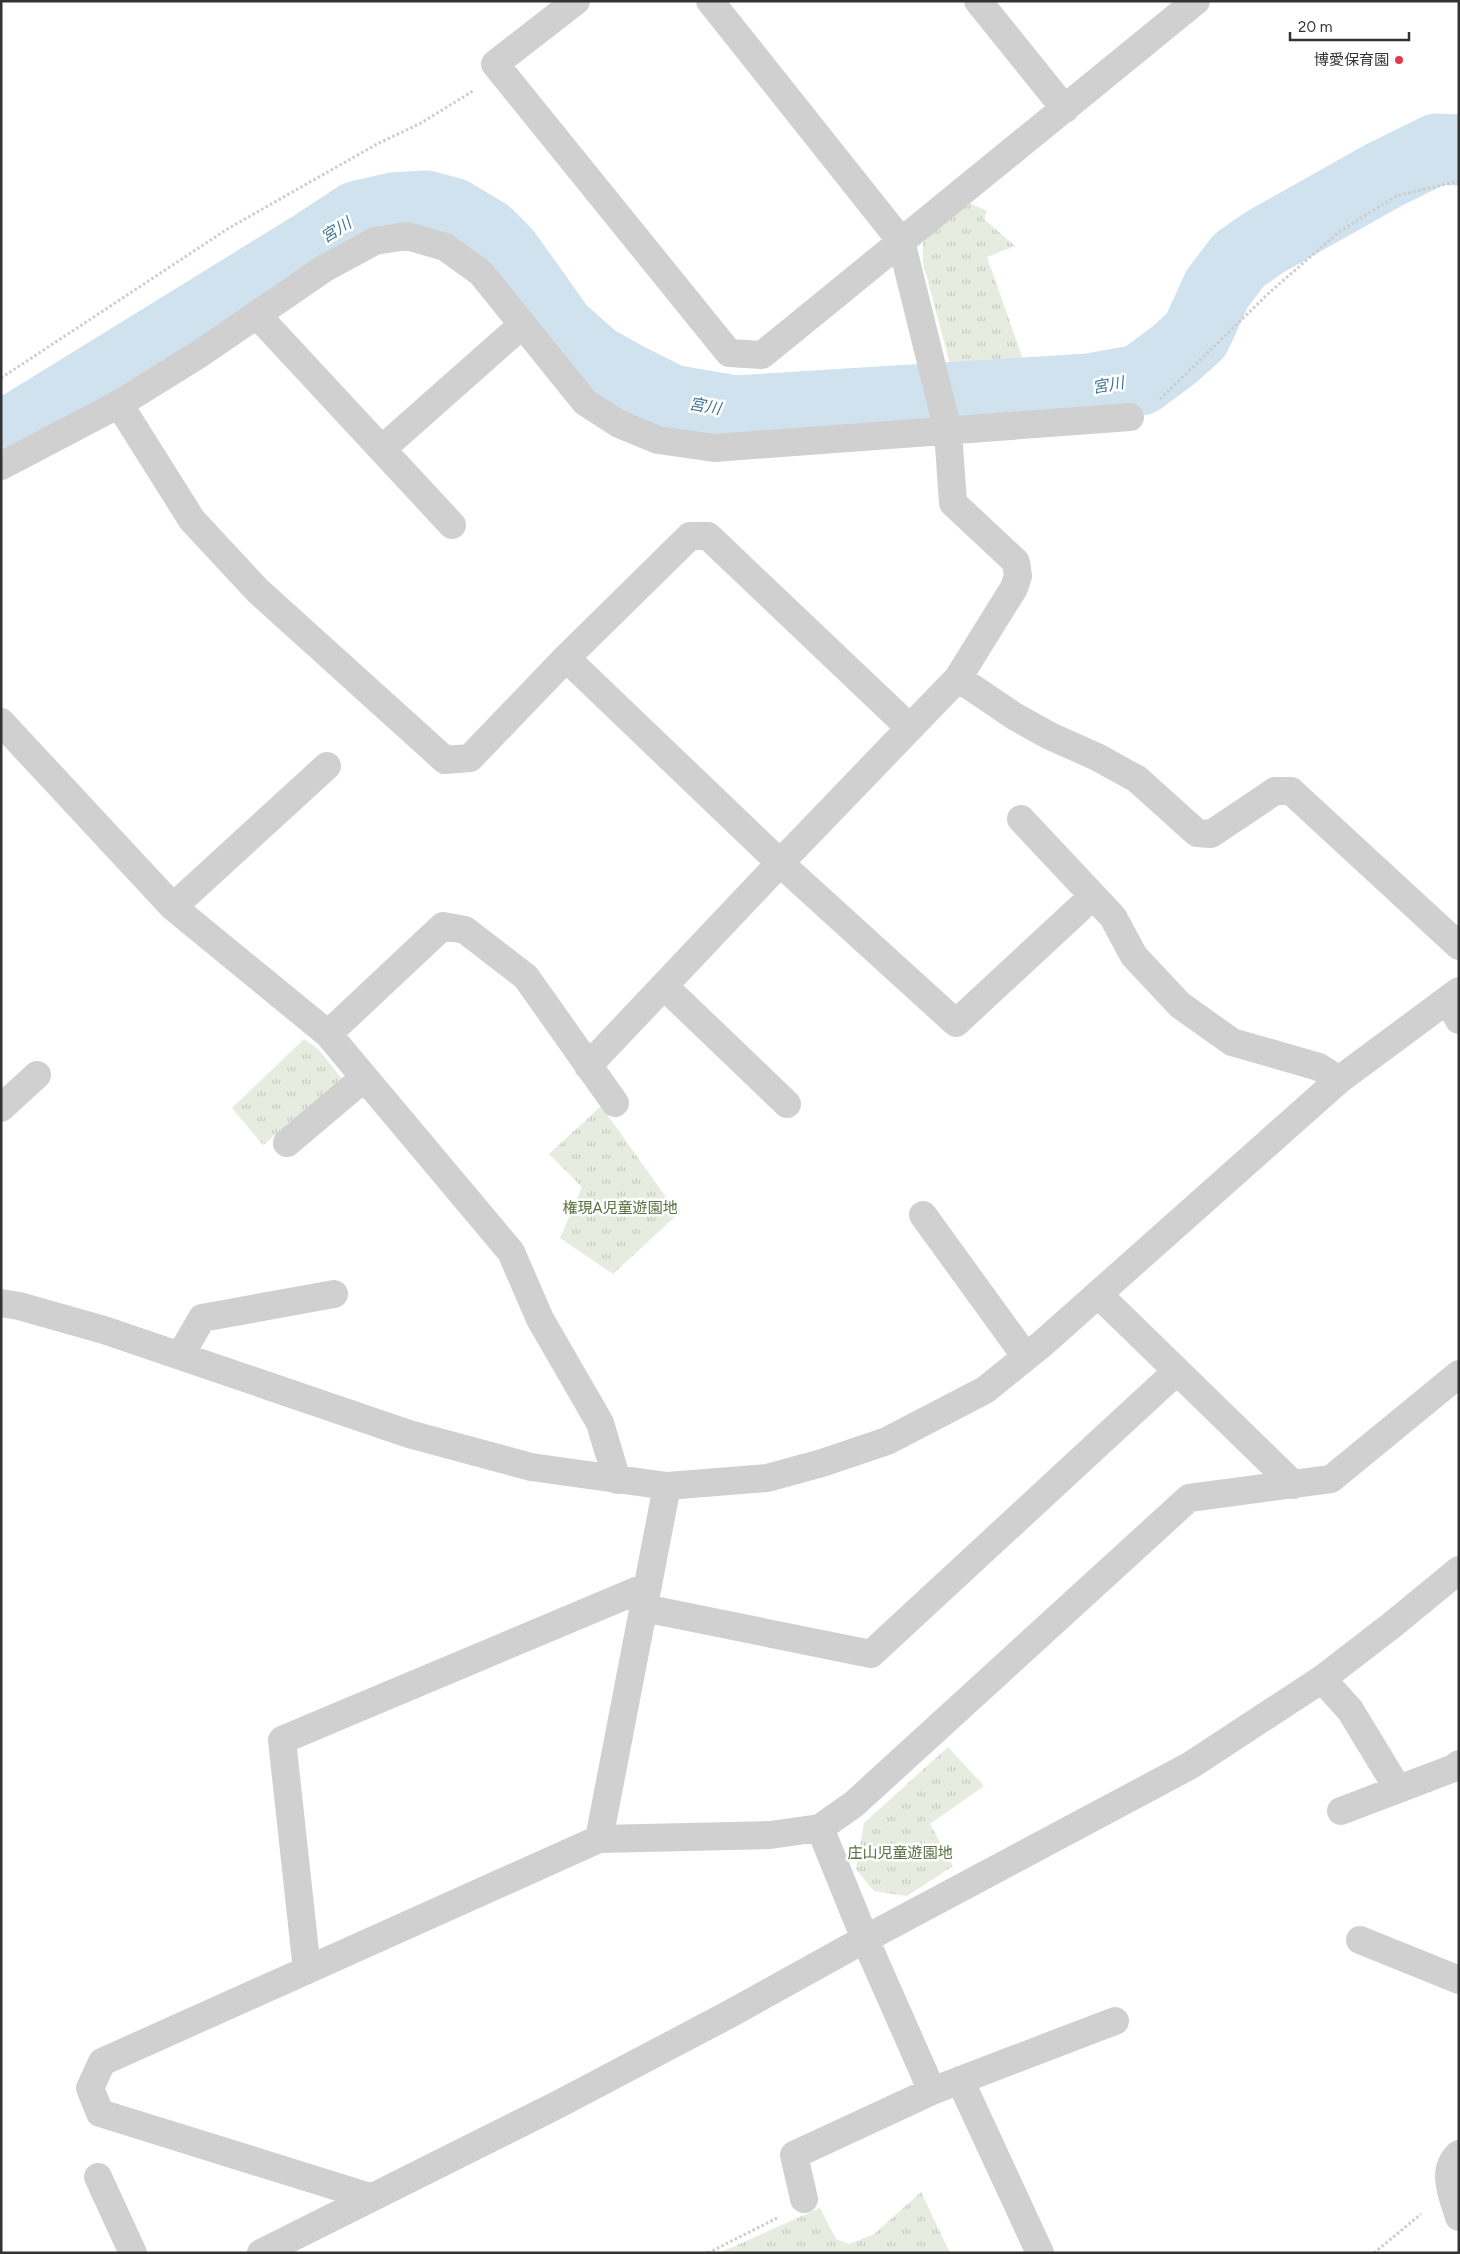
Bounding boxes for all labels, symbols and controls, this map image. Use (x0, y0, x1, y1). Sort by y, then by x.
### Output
scale bar (1290, 10, 1409, 42)
text: 20 m (1298, 18, 1332, 36)
place label: 博愛保育園 (1314, 51, 1389, 69)
marker: 博愛保育園 (1393, 54, 1405, 66)
water label: 宮川 (317, 212, 356, 247)
water label: 宮川 (1091, 373, 1127, 397)
water label: 宮川 (688, 394, 724, 418)
park label: 権現A児童遊園地 (562, 1199, 678, 1217)
park label: 庄山児童遊園地 (847, 1844, 953, 1862)

